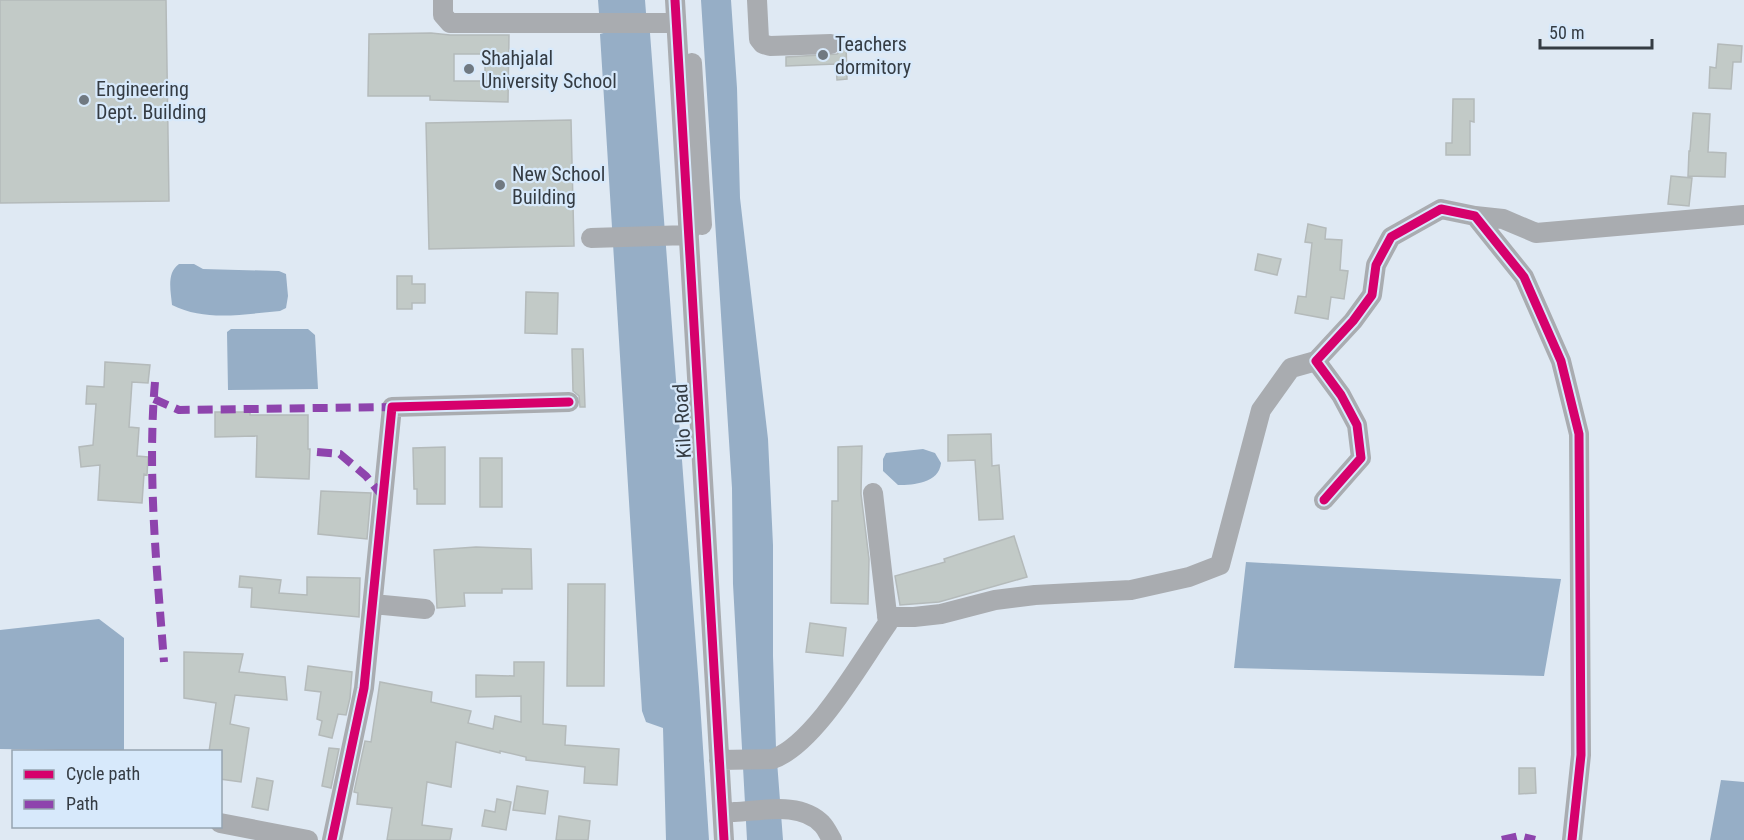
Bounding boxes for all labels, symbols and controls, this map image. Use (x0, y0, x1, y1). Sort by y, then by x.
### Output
scale bar (1540, 12, 1652, 50)
text: 50 m (1549, 22, 1584, 43)
place label: Teachers dormitory (835, 32, 911, 79)
place label: Shahjalal University School (481, 46, 617, 93)
marker: Teachers dormitory (816, 48, 830, 62)
marker: Shahjalal University School (462, 62, 476, 76)
place label: Engineering Dept. Building (96, 77, 206, 124)
marker: Engineering Dept. Building (77, 93, 91, 107)
place label: New School Building (512, 162, 605, 209)
marker: New School Building (493, 178, 507, 192)
street label: Kilo Road (668, 383, 696, 459)
legend (12, 750, 222, 828)
text: Cycle path (66, 763, 140, 784)
text: Path (66, 793, 99, 814)

